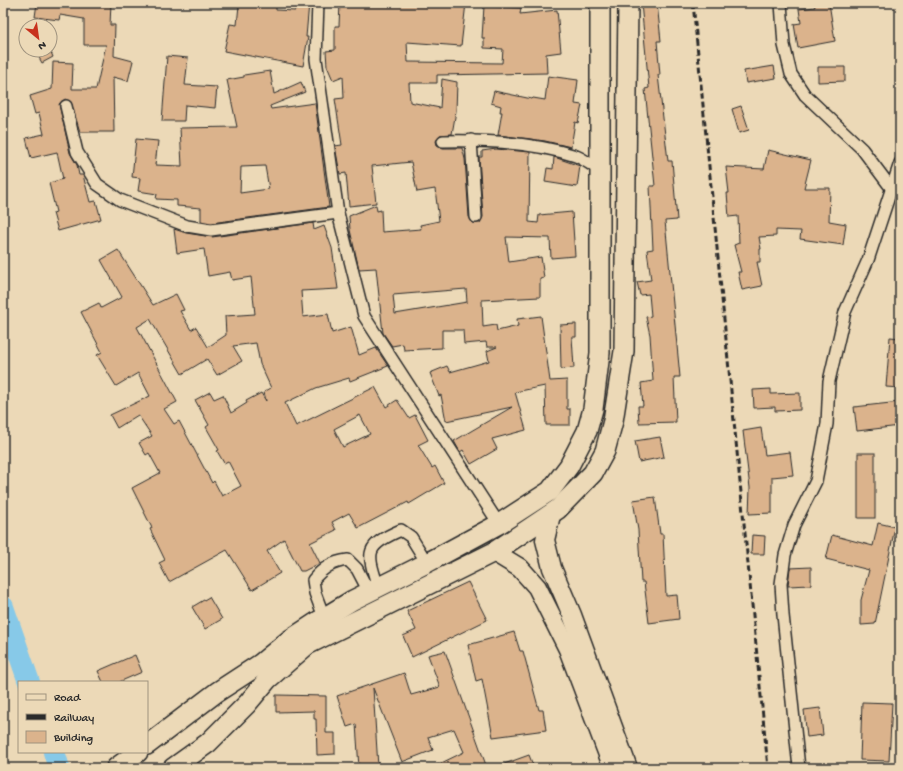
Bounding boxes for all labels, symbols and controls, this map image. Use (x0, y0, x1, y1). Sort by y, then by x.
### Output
north arrow (18, 18, 58, 58)
text: N (36, 38, 48, 52)
legend (18, 681, 148, 753)
text: Road (54, 692, 81, 706)
text: Railway (54, 712, 94, 726)
text: Building (53, 732, 93, 746)

